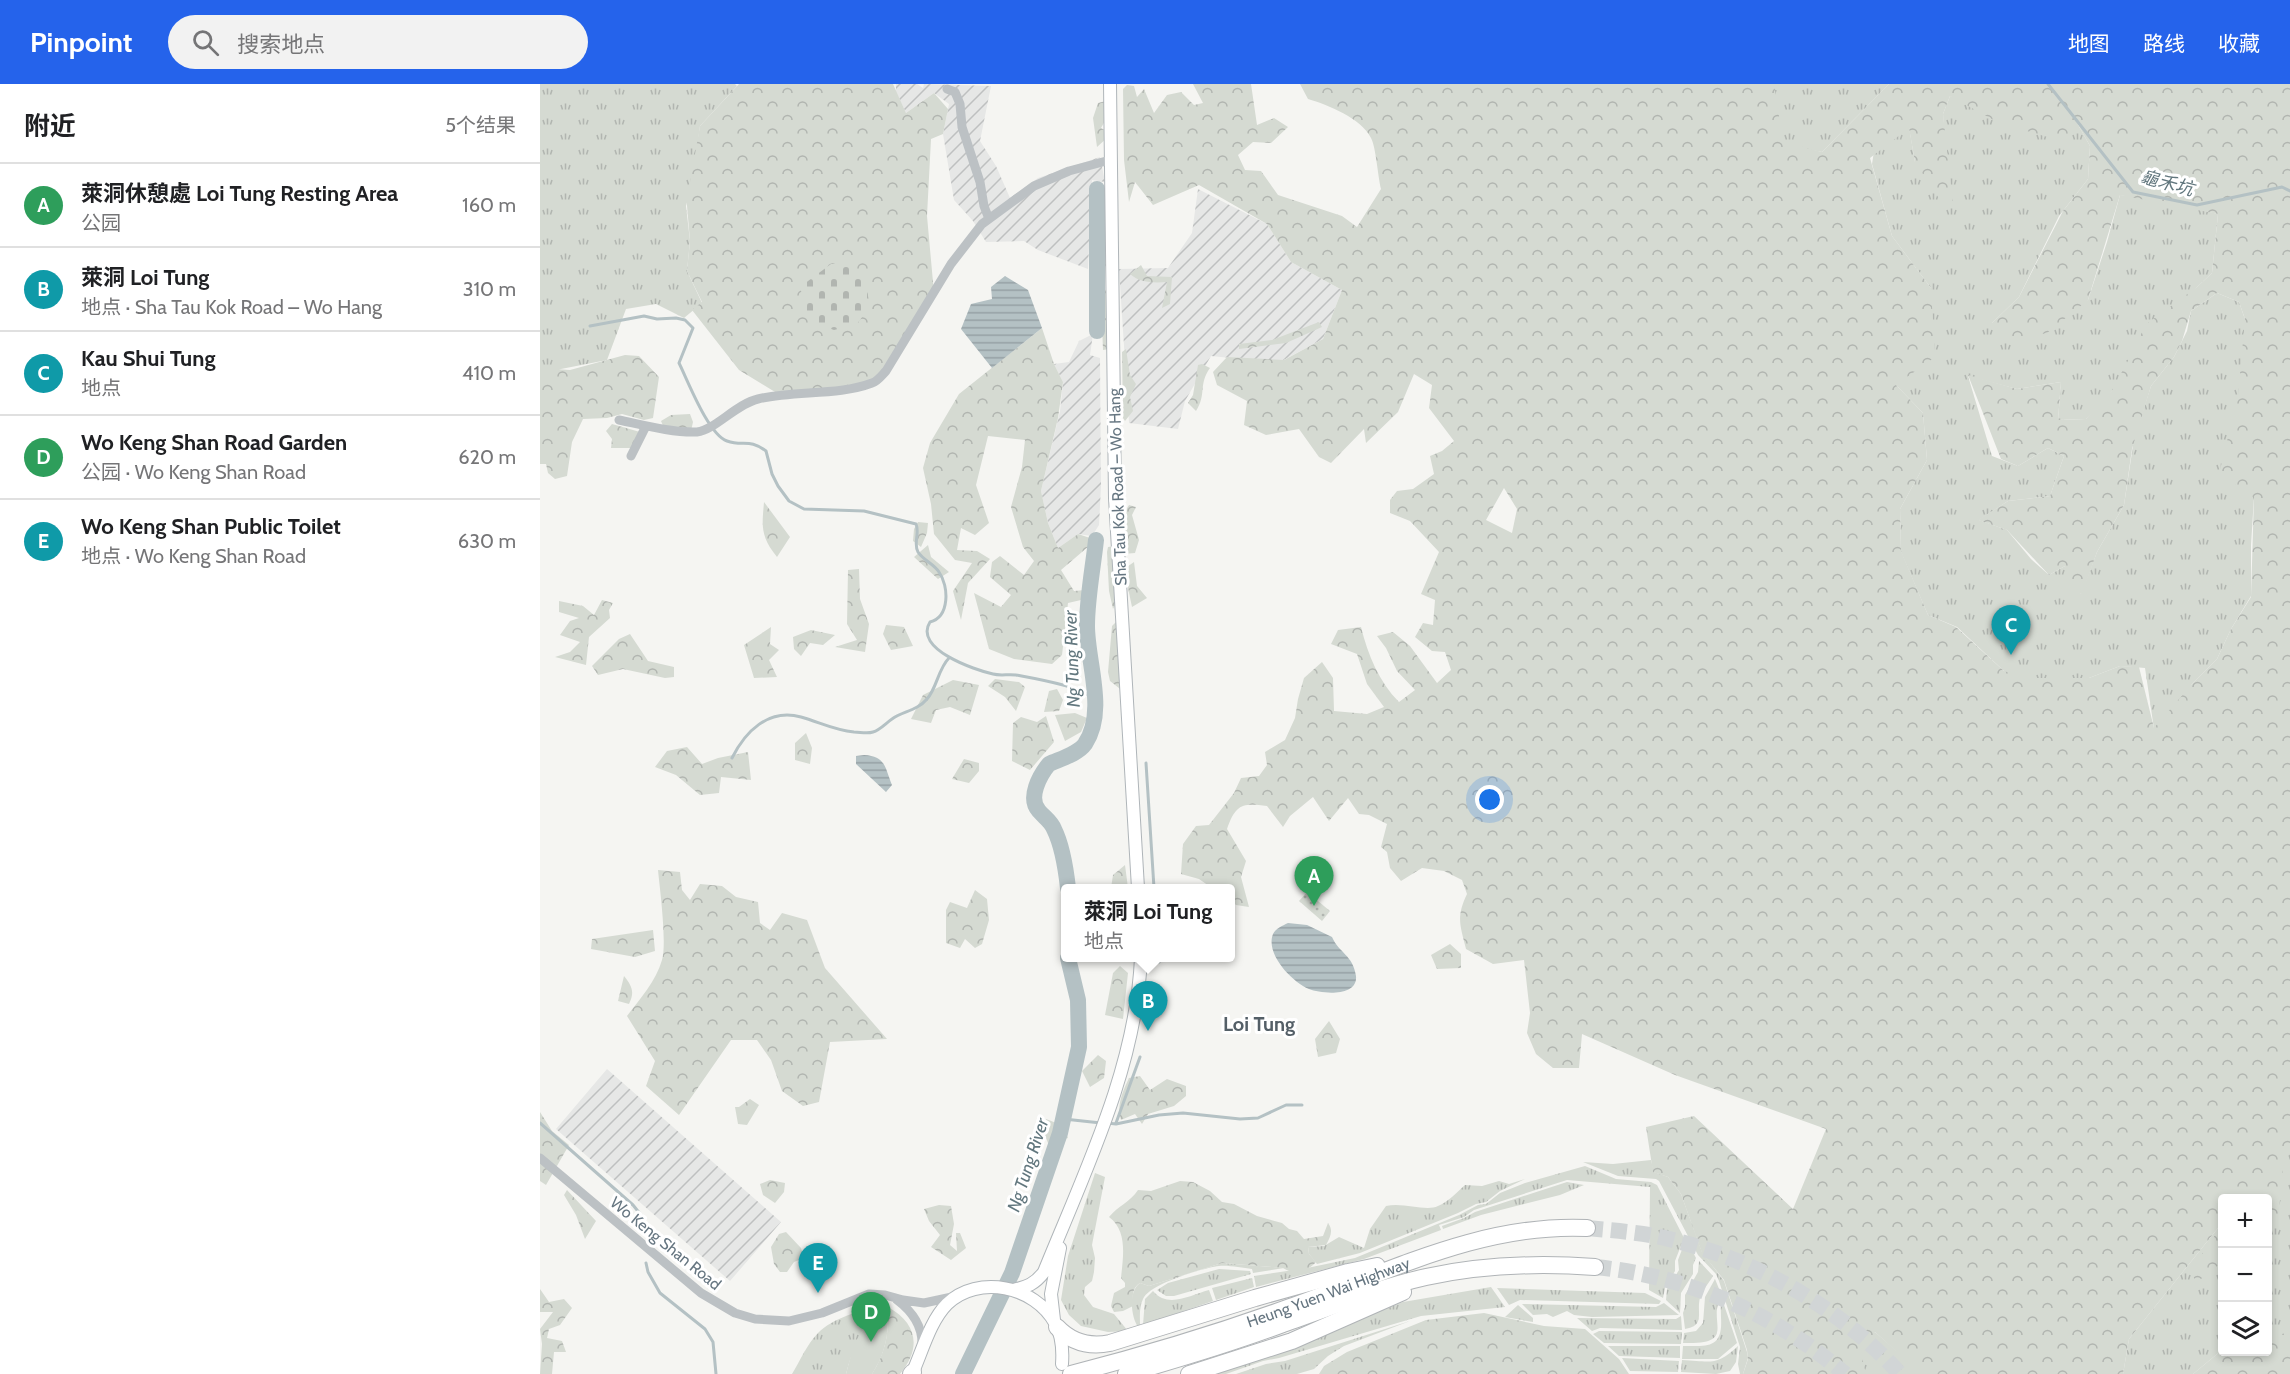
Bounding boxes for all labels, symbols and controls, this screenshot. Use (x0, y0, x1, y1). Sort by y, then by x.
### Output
search box (168, 15, 588, 69)
text: Pinpoint (30, 25, 132, 59)
icon: search (189, 26, 222, 59)
text: 搜索地点 (237, 31, 325, 58)
text: 地图 (2068, 31, 2110, 56)
text: 路线 (2143, 31, 2185, 56)
text: 收藏 (2218, 31, 2260, 56)
text: 附近 (24, 110, 76, 142)
text: 5个结果 (445, 113, 516, 137)
water label: 龜禾坑 (2138, 165, 2199, 201)
text: 萊洞休憩處 Loi Tung Resting Area (81, 180, 398, 207)
text: A (37, 193, 50, 217)
text: 160 m (462, 193, 516, 217)
text: 公园 (81, 211, 121, 235)
text: 萊洞 Loi Tung (81, 264, 209, 291)
text: B (37, 277, 50, 301)
text: 310 m (463, 277, 516, 301)
text: 地点 · Sha Tau Kok Road – Wo Hang (81, 295, 382, 319)
text: Kau Shui Tung (81, 345, 215, 372)
text: C (37, 361, 50, 385)
text: 410 m (462, 361, 516, 385)
text: 地点 (81, 376, 121, 400)
street label: Sha Tau Kok Road – Wo Hang (1105, 387, 1130, 586)
text: Wo Keng Shan Road Garden (81, 429, 347, 456)
text: D (36, 445, 51, 469)
text: 620 m (458, 445, 516, 469)
text: 公园 · Wo Keng Shan Road (81, 460, 306, 484)
text: Wo Keng Shan Public Toilet (81, 513, 341, 540)
text: E (38, 529, 49, 553)
text: 630 m (458, 529, 516, 553)
text: 地点 · Wo Keng Shan Road (81, 544, 306, 568)
pin: C (1992, 606, 2030, 655)
water label: Ng Tung River (1059, 609, 1085, 708)
your location (1475, 785, 1504, 814)
pin: A (1294, 856, 1334, 906)
popup (1061, 884, 1235, 962)
text: 萊洞 Loi Tung (1084, 898, 1212, 925)
text: 地点 (1084, 929, 1124, 953)
pin: B (1128, 982, 1168, 1031)
district label: Loi Tung (1223, 1012, 1295, 1036)
water label: Ng Tung River (1003, 1114, 1054, 1215)
street label: Wo Keng Shan Road (606, 1193, 725, 1294)
map controls (2218, 1194, 2272, 1356)
button: + (2218, 1194, 2272, 1248)
pin: E (798, 1244, 838, 1293)
button: − (2218, 1248, 2272, 1302)
street label: Heung Yuen Wai Highway (1244, 1253, 1412, 1331)
pin: D (852, 1292, 890, 1342)
button: layers (2218, 1302, 2272, 1356)

